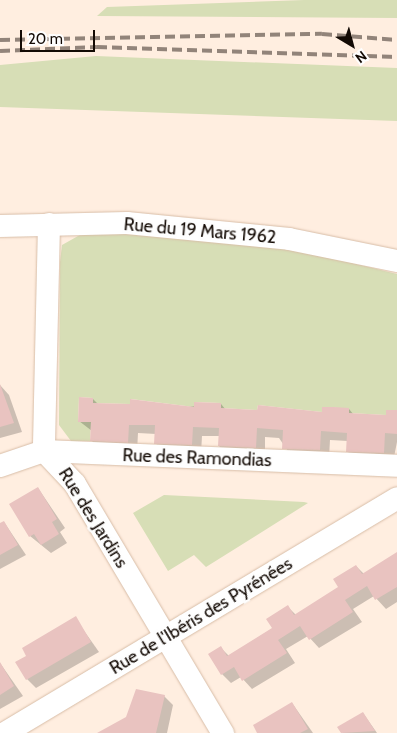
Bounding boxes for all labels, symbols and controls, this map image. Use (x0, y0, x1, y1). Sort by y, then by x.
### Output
scale bar (22, 20, 98, 52)
north arrow (327, 20, 377, 70)
text: 20 m (28, 30, 63, 48)
text: N (352, 47, 370, 67)
street label: Rue du 19 Mars 1962 (123, 214, 277, 248)
street label: Rue des Ramondias (122, 445, 272, 471)
street label: Rue des Jardins (54, 464, 132, 572)
street label: Rue de l'Ibéris des Pyrénées (106, 553, 296, 679)

